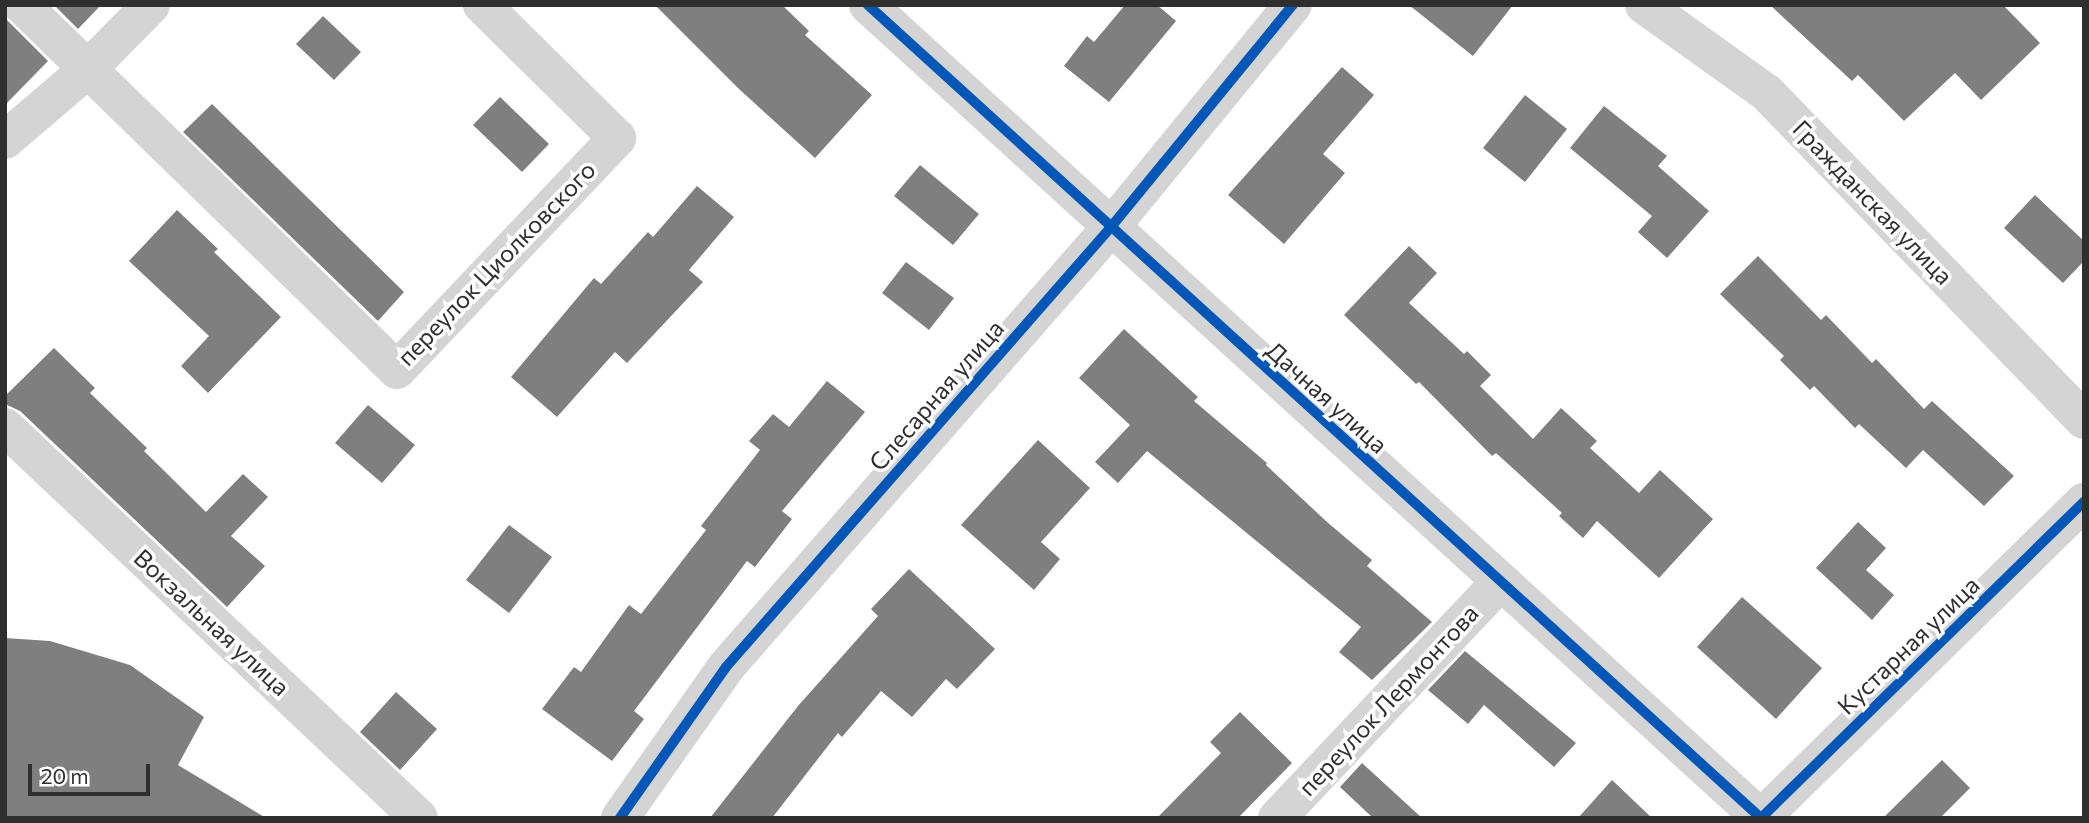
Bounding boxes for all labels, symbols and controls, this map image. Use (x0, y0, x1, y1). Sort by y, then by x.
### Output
street label: Гражданская улица (1787, 114, 1959, 290)
street label: переулок Циолковского (391, 155, 601, 371)
street label: Слесарная улица (863, 314, 1009, 476)
street label: Дачная улица (1261, 335, 1393, 459)
street label: Вокзальная улица (128, 543, 296, 701)
street label: Кустарная улица (1831, 570, 1985, 720)
street label: переулок Лермонтова (1292, 599, 1484, 801)
scale bar (32, 750, 154, 794)
text: 20 m (41, 763, 89, 788)

